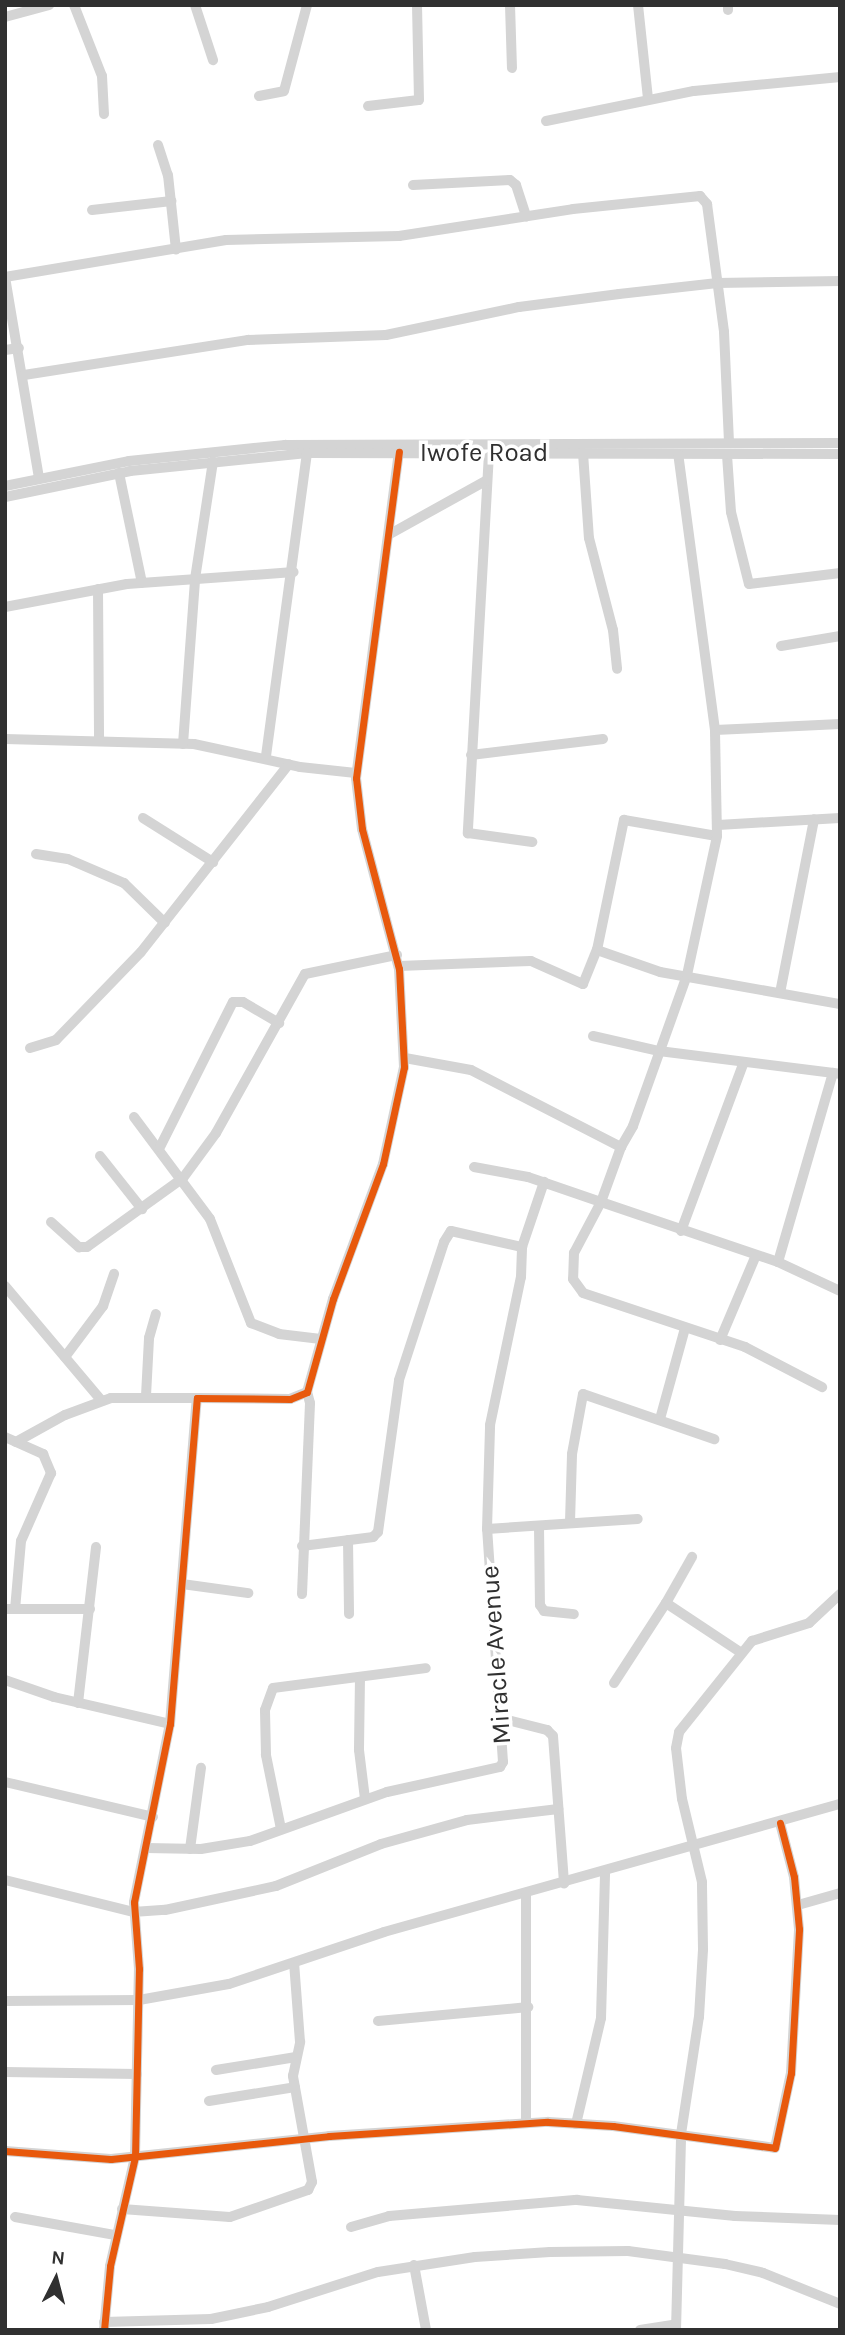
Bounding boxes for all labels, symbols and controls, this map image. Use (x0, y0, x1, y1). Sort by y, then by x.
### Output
street label: Iwofe Road (420, 437, 548, 469)
street label: Miracle Avenue (474, 1564, 518, 1746)
north arrow (21, 2244, 91, 2314)
text: N (50, 2246, 66, 2270)

